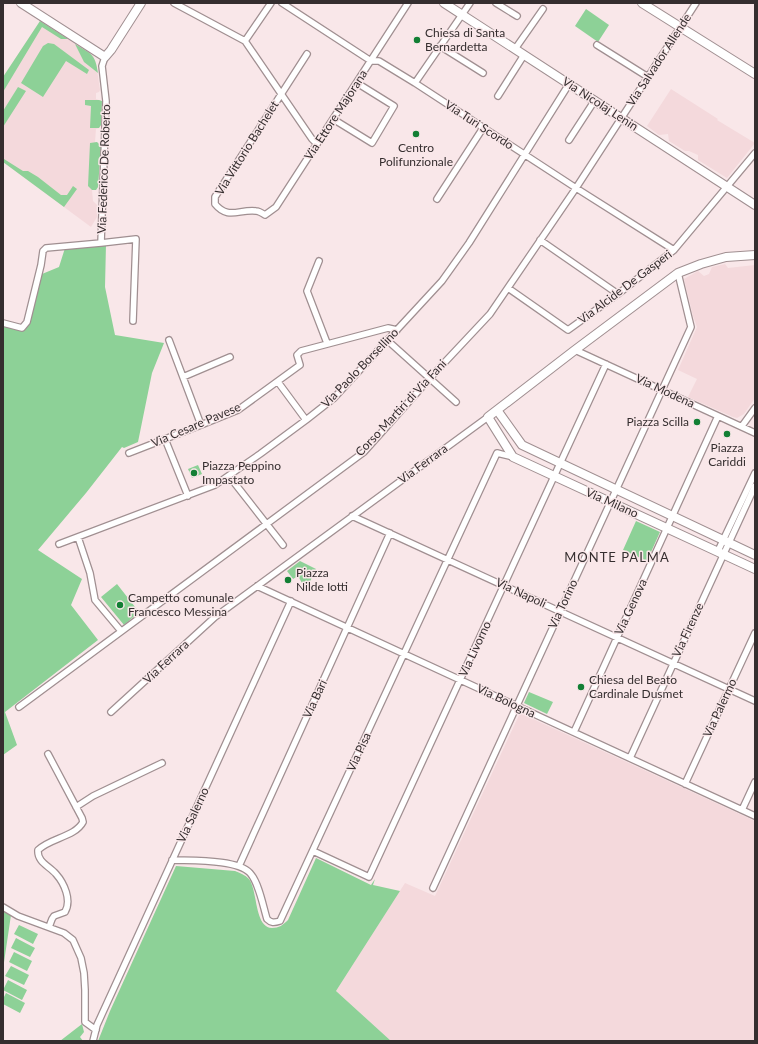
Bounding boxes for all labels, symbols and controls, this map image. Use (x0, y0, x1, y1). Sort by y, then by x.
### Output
street label: Via Salvador Allende (623, 11, 694, 109)
place label: Chiesa di Santa Bernardetta (425, 25, 505, 54)
marker: Chiesa di Santa Bernardetta (412, 35, 422, 45)
street label: Via Ettore Majorana (301, 67, 370, 163)
street label: Via Nicolaj Lenin (559, 73, 641, 134)
street label: Via Vittorio Bachelet (211, 97, 282, 198)
street label: Via Turi Scordo (442, 97, 517, 153)
street label: Via Federico De Roberto (94, 104, 113, 234)
marker: Centro Polifunzionale (411, 129, 421, 139)
place label: Centro Polifunzionale (379, 140, 453, 169)
street label: Via Alcide De Gasperi (575, 246, 675, 327)
street label: Via Paolo Borsellino (318, 325, 402, 411)
street label: Corso Martiri di Via Fani (352, 356, 449, 459)
street label: Via Modena (633, 370, 697, 411)
street label: Via Cesare Pavese (149, 399, 243, 450)
place label: Piazza Scilla (626, 414, 689, 429)
marker: Piazza Scilla (692, 417, 702, 427)
marker: Piazza Cariddi (722, 429, 732, 439)
place label: Piazza Cariddi (708, 440, 746, 469)
street label: Via Ferrara (395, 441, 450, 487)
place label: Piazza Peppino Impastato (202, 458, 281, 487)
marker: Piazza Peppino Impastato (189, 468, 199, 478)
street label: Via Milano (583, 484, 641, 521)
district label: MONTE PALMA (564, 549, 670, 565)
place label: Piazza Nilde Iotti (296, 565, 348, 594)
street label: Via Napoli (493, 574, 549, 611)
marker: Piazza Nilde Iotti (283, 575, 293, 585)
street label: Via Torino (545, 576, 581, 631)
street label: Via Genova (611, 576, 650, 637)
place label: Campetto comunale Francesco Messina (128, 590, 234, 619)
marker: Campetto comunale Francesco Messina (115, 600, 125, 610)
street label: Via Firenze (668, 600, 707, 659)
street label: Via Livorno (455, 618, 494, 679)
street label: Via Ferrara (140, 637, 192, 687)
place label: Chiesa del Beato Cardinale Dusmet (589, 672, 684, 701)
street label: Via Palermo (699, 676, 740, 740)
street label: Via Bari (299, 677, 330, 721)
street label: Via Bologna (474, 680, 538, 721)
marker: Chiesa del Beato Cardinale Dusmet (576, 682, 586, 692)
street label: Via Pisa (343, 730, 374, 774)
street label: Via Salerno (173, 784, 212, 845)

